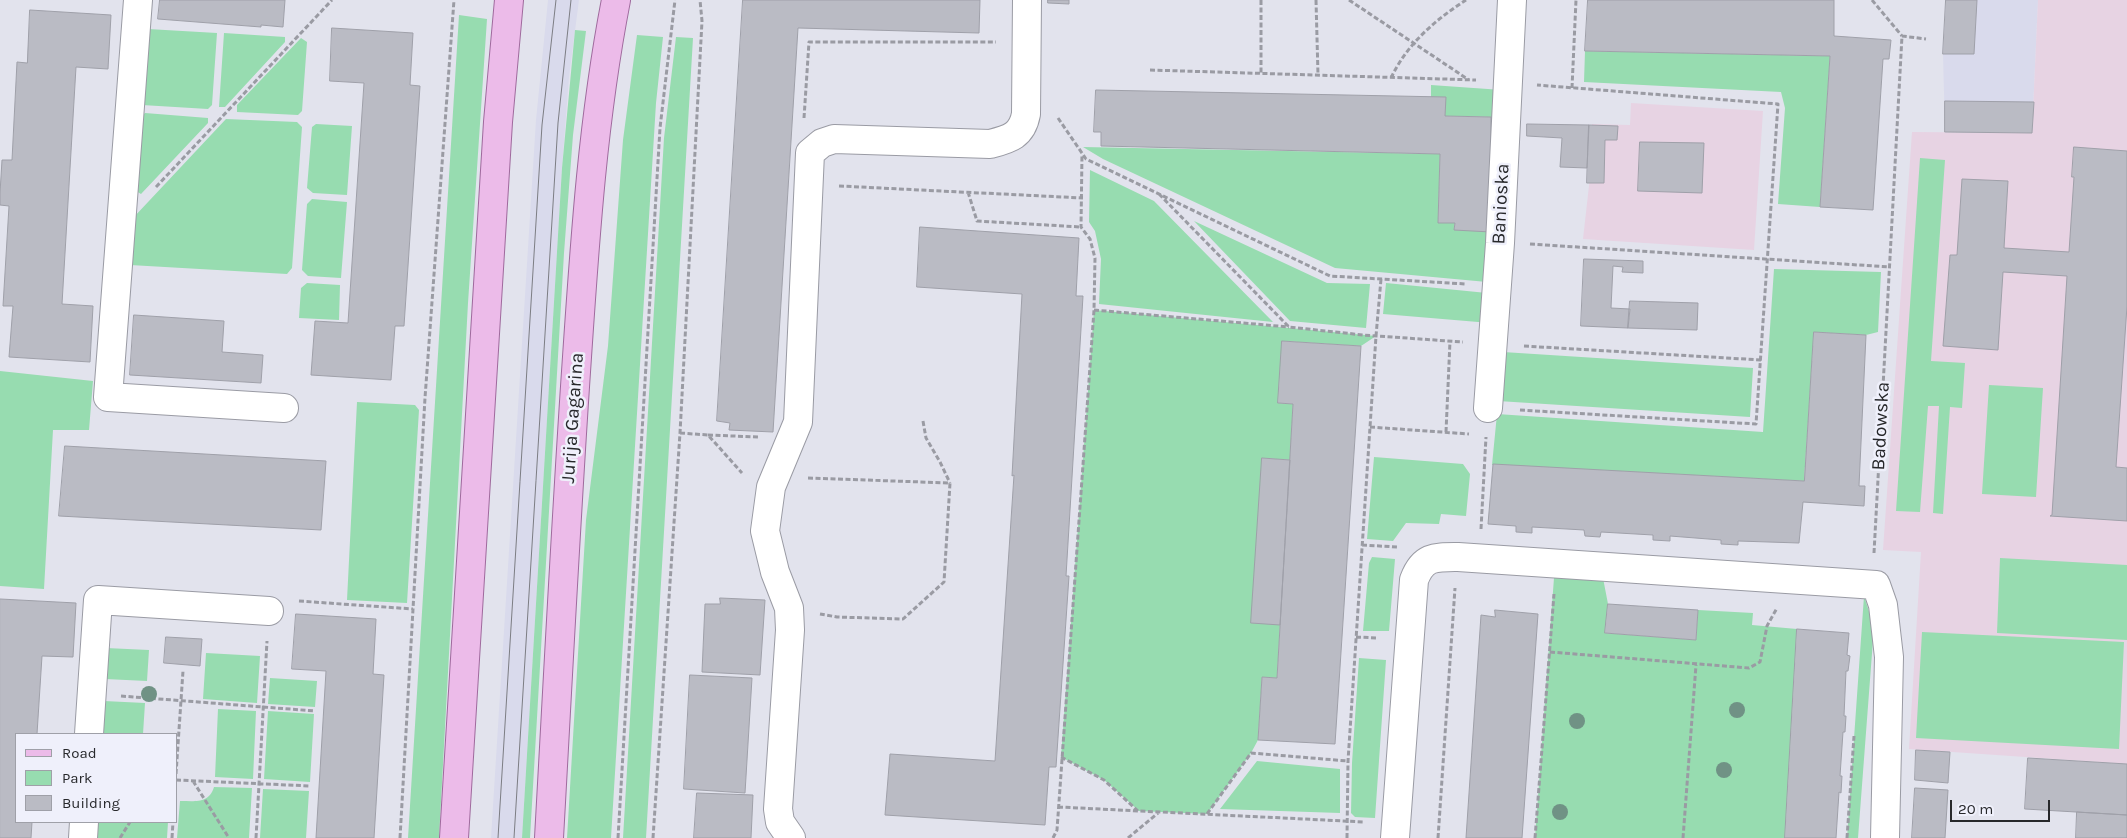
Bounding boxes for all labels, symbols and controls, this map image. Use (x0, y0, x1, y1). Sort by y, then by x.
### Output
street label: Banioska (1487, 163, 1515, 245)
street label: Jurija Gagarina (557, 352, 589, 484)
street label: Badowska (1867, 381, 1895, 471)
legend (15, 733, 178, 823)
text: Road (62, 744, 97, 762)
text: Park (62, 769, 92, 787)
scale bar (1952, 790, 2052, 822)
text: Building (62, 794, 120, 812)
text: 20 m (1958, 800, 1993, 818)

